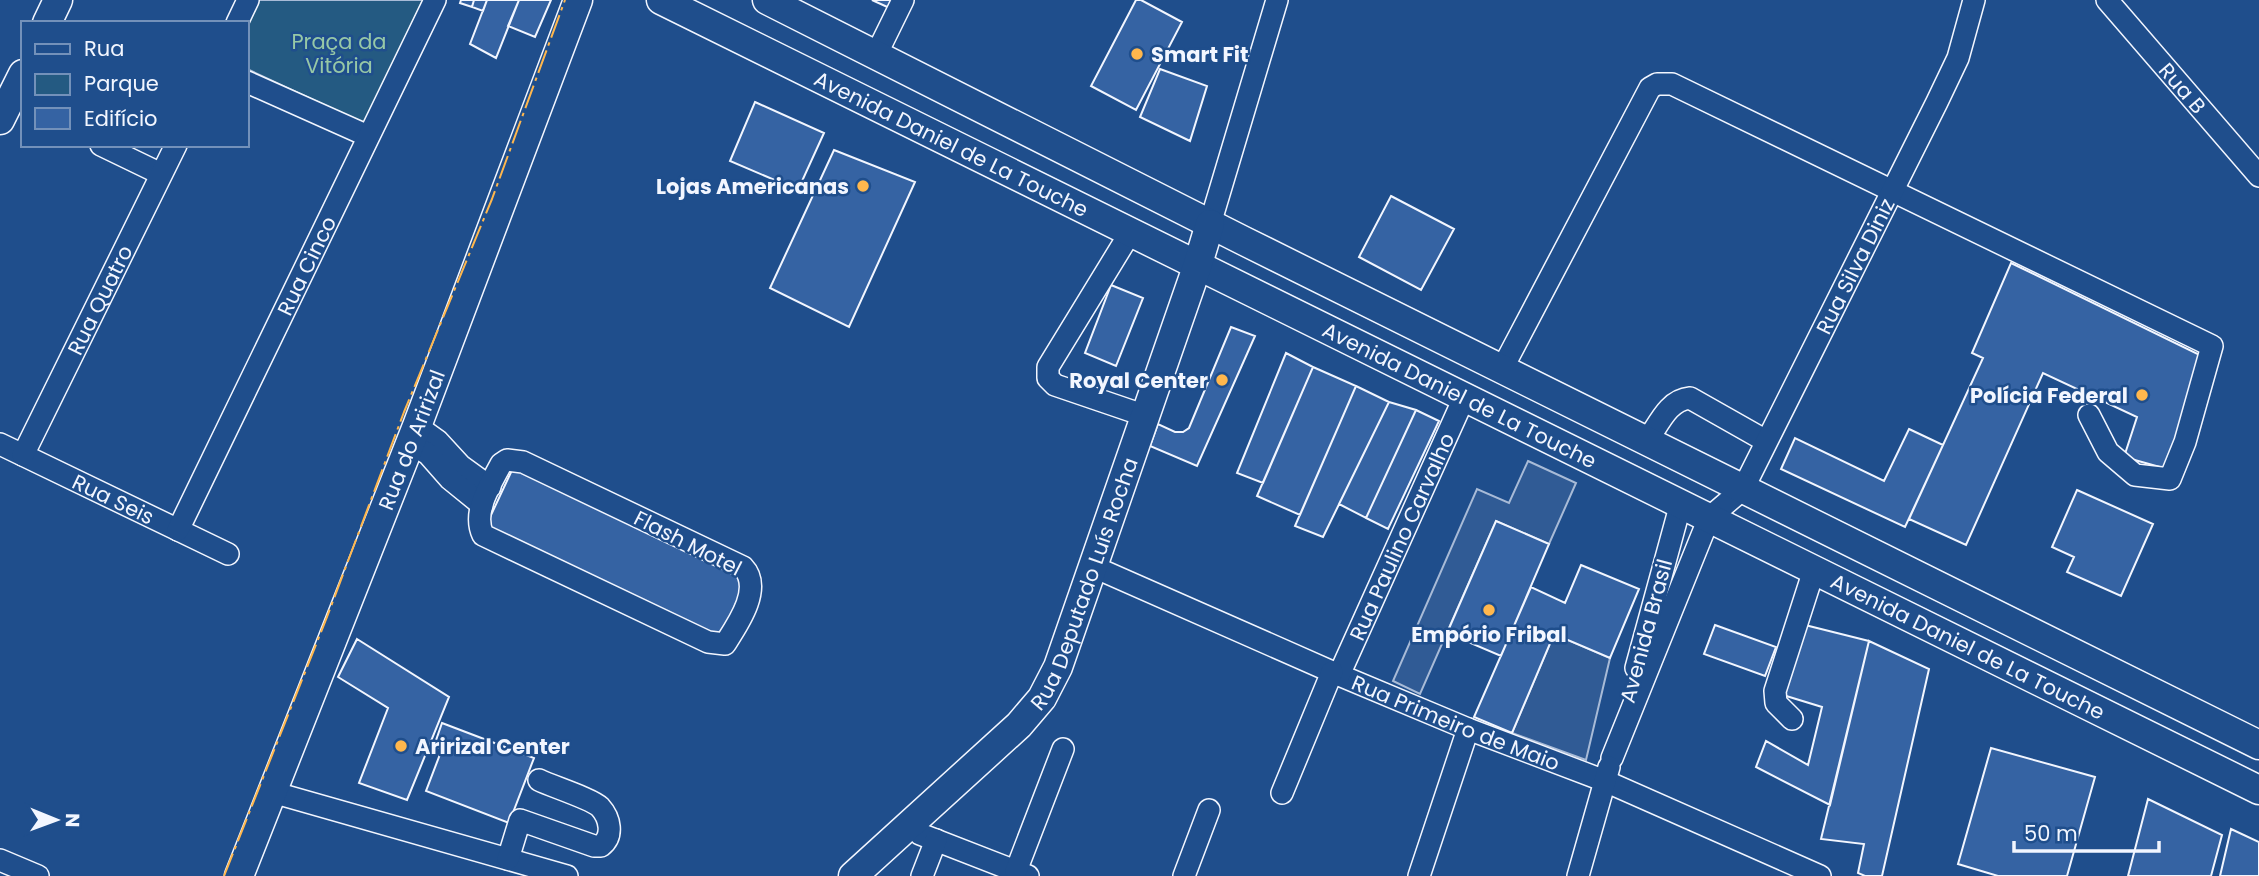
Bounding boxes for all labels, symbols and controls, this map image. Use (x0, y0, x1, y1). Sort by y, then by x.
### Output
legend (21, 21, 248, 147)
park label: Praça da Vitória (291, 27, 387, 80)
text: Rua (84, 34, 124, 63)
place label: Smart Fit (1151, 40, 1249, 69)
marker: Smart Fit (1129, 46, 1145, 62)
street label: Rua B (2153, 56, 2213, 120)
street label: Avenida Daniel de La Touche (809, 64, 1093, 224)
text: Parque (84, 69, 159, 98)
text: Edifício (84, 104, 158, 133)
place label: Lojas Americanas (656, 172, 849, 201)
marker: Lojas Americanas (855, 178, 871, 194)
street label: Rua Silva Diniz (1809, 193, 1901, 339)
street label: Rua Cinco (270, 211, 343, 320)
street label: Rua Quatro (60, 240, 139, 360)
street label: Avenida Daniel de La Touche (1318, 315, 1602, 475)
street label: Rua do Aririzal (371, 365, 452, 514)
place label: Royal Center (1069, 366, 1208, 395)
marker: Royal Center (1214, 372, 1230, 388)
place label: Polícia Federal (1970, 381, 2128, 410)
marker: Polícia Federal (2134, 387, 2150, 403)
street label: Rua Paulino Carvalho (1342, 428, 1461, 645)
street label: Rua Deputado Luís Rocha (1023, 453, 1144, 716)
street label: Rua Seis (68, 467, 159, 531)
street label: Flash Motel (629, 503, 747, 583)
street label: Avenida Brasil (1613, 556, 1679, 706)
street label: Avenida Daniel de La Touche (1826, 566, 2110, 726)
marker: Empório Fribal (1481, 602, 1497, 618)
place label: Empório Fribal (1411, 620, 1567, 649)
street label: Rua Primeiro de Maio (1348, 668, 1564, 777)
place label: Aririzal Center (415, 732, 570, 761)
marker: Aririzal Center (393, 738, 409, 754)
north arrow (21, 785, 91, 855)
scale bar (2014, 810, 2159, 854)
text: N (59, 813, 86, 828)
text: 50 m (2024, 819, 2078, 848)

